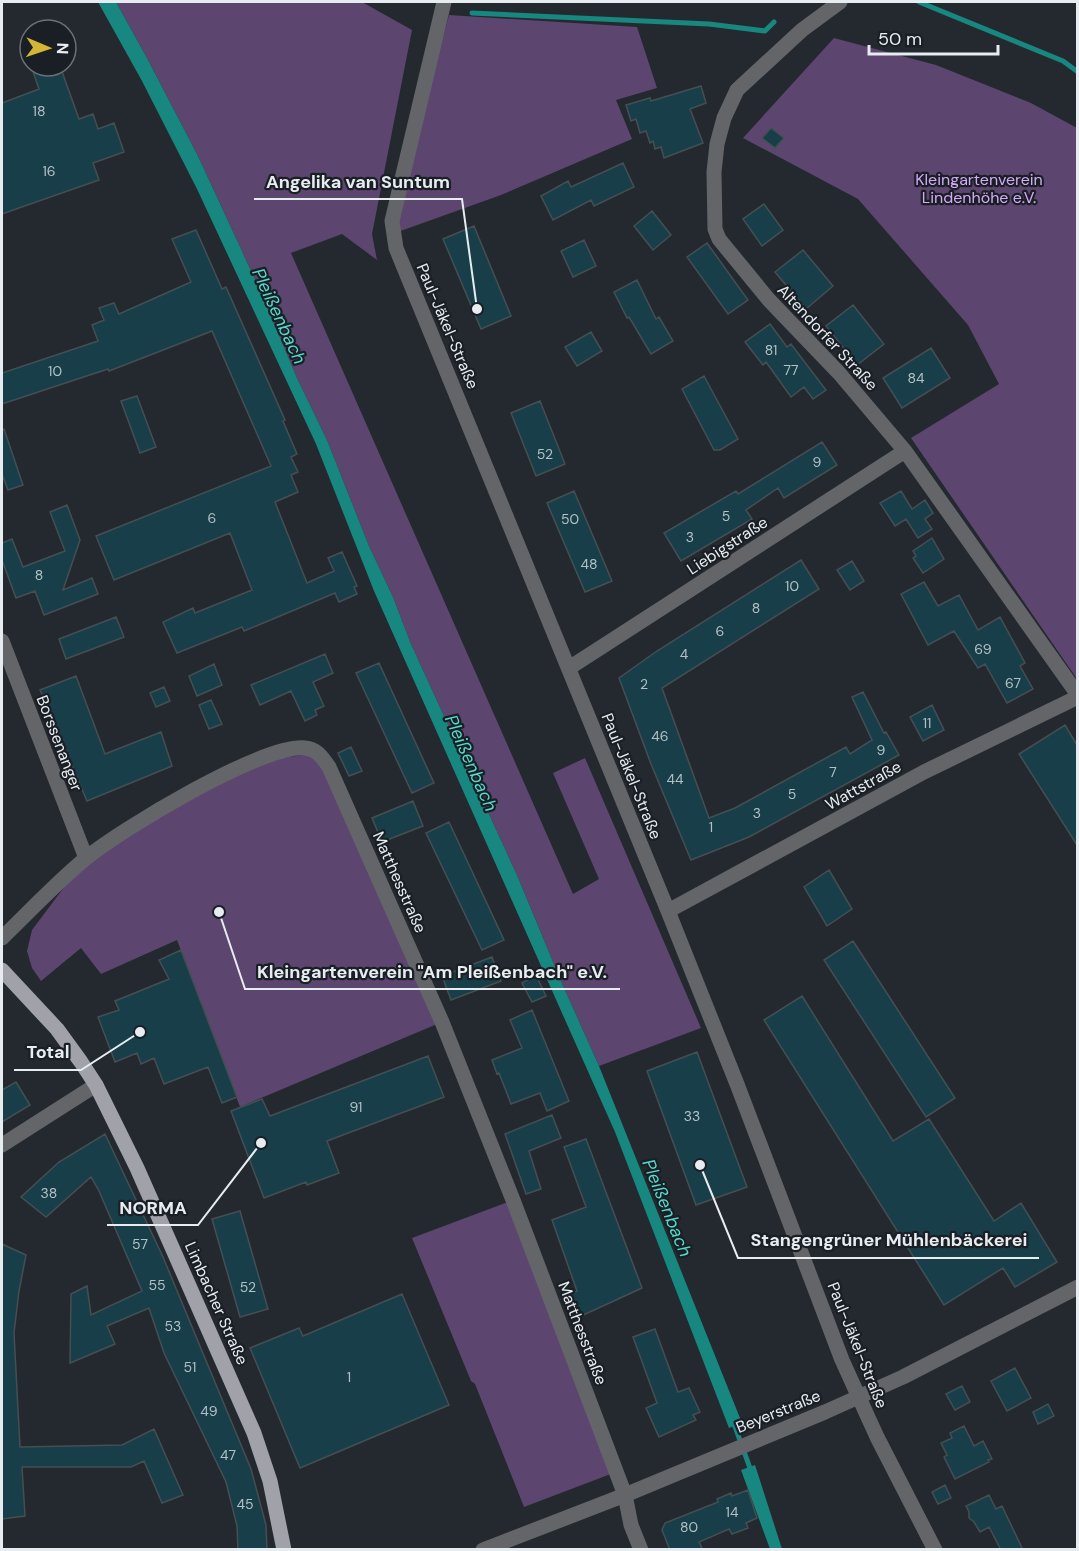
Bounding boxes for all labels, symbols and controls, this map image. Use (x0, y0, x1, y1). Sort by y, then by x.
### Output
north arrow (18, 18, 78, 78)
scale bar (869, 18, 998, 56)
text: 50 m (878, 27, 922, 51)
text: N (52, 42, 73, 55)
house number: 18 (33, 102, 45, 120)
house number: 16 (42, 162, 56, 180)
callout: Angelika van Suntum (254, 163, 462, 199)
park label: Kleingartenverein Lindenhöhe e.V. (915, 169, 1043, 208)
text: Angelika van Suntum (266, 170, 450, 194)
street label: Paul-Jäkel-Straße (412, 260, 483, 392)
water label: Pleißenbach (246, 264, 312, 368)
street label: Altendorfer Straße (773, 280, 882, 395)
house number: 81 (765, 341, 777, 359)
house number: 77 (784, 361, 798, 379)
house number: 10 (48, 362, 62, 380)
house number: 84 (907, 369, 925, 387)
house number: 52 (537, 445, 553, 463)
house number: 9 (813, 453, 822, 471)
house number: 5 (722, 507, 730, 525)
house number: 6 (208, 509, 216, 527)
house number: 50 (561, 510, 579, 528)
street label: Liebigstraße (683, 512, 772, 579)
house number: 3 (686, 528, 694, 546)
house number: 48 (580, 555, 598, 573)
house number: 8 (35, 566, 43, 584)
house number: 10 (785, 577, 799, 595)
house number: 8 (752, 599, 760, 617)
house number: 6 (716, 622, 724, 640)
house number: 69 (974, 640, 992, 658)
house number: 4 (680, 645, 689, 663)
house number: 67 (1005, 674, 1021, 692)
house number: 2 (640, 675, 648, 693)
street label: Borssenanger (32, 692, 87, 794)
street label: Paul-Jäkel-Straße (597, 710, 666, 842)
water label: Pleißenbach (439, 711, 503, 815)
house number: 11 (923, 714, 931, 732)
house number: 46 (651, 727, 669, 745)
house number: 9 (877, 741, 886, 759)
street label: Wattstraße (822, 756, 905, 815)
house number: 7 (829, 763, 837, 781)
house number: 44 (667, 770, 684, 788)
house number: 5 (788, 785, 796, 803)
house number: 3 (753, 804, 761, 822)
house number: 1 (709, 818, 713, 836)
street label: Matthesstraße (368, 828, 431, 936)
callout: Kleingartenverein "Am Pleißenbach" e.V. (245, 953, 620, 989)
text: Kleingartenverein "Am Pleißenbach" e.V. (257, 960, 607, 984)
callout: Total (14, 1034, 81, 1070)
text: Total (27, 1040, 69, 1064)
house number: 91 (350, 1098, 362, 1116)
house number: 33 (684, 1107, 700, 1125)
water label: Pleißenbach (636, 1156, 698, 1260)
house number: 38 (41, 1184, 57, 1202)
callout: NORMA (107, 1189, 198, 1225)
text: NORMA (119, 1196, 187, 1220)
callout: Stangengrüner Mühlenbäckerei (738, 1222, 1039, 1258)
text: Stangengrüner Mühlenbäckerei (751, 1228, 1028, 1252)
house number: 57 (132, 1235, 148, 1253)
street label: Limbacher Straße (180, 1238, 253, 1368)
house number: 55 (148, 1276, 166, 1294)
house number: 52 (240, 1278, 256, 1296)
street label: Matthesstraße (553, 1279, 612, 1388)
street label: Paul-Jäkel-Straße (823, 1279, 892, 1411)
house number: 53 (165, 1317, 181, 1335)
house number: 51 (184, 1358, 196, 1376)
house number: 1 (347, 1368, 351, 1386)
street label: Beyerstraße (733, 1385, 824, 1438)
house number: 49 (200, 1402, 218, 1420)
house number: 47 (220, 1446, 236, 1464)
house number: 45 (236, 1495, 254, 1513)
house number: 14 (726, 1503, 739, 1521)
house number: 80 (680, 1518, 698, 1536)

